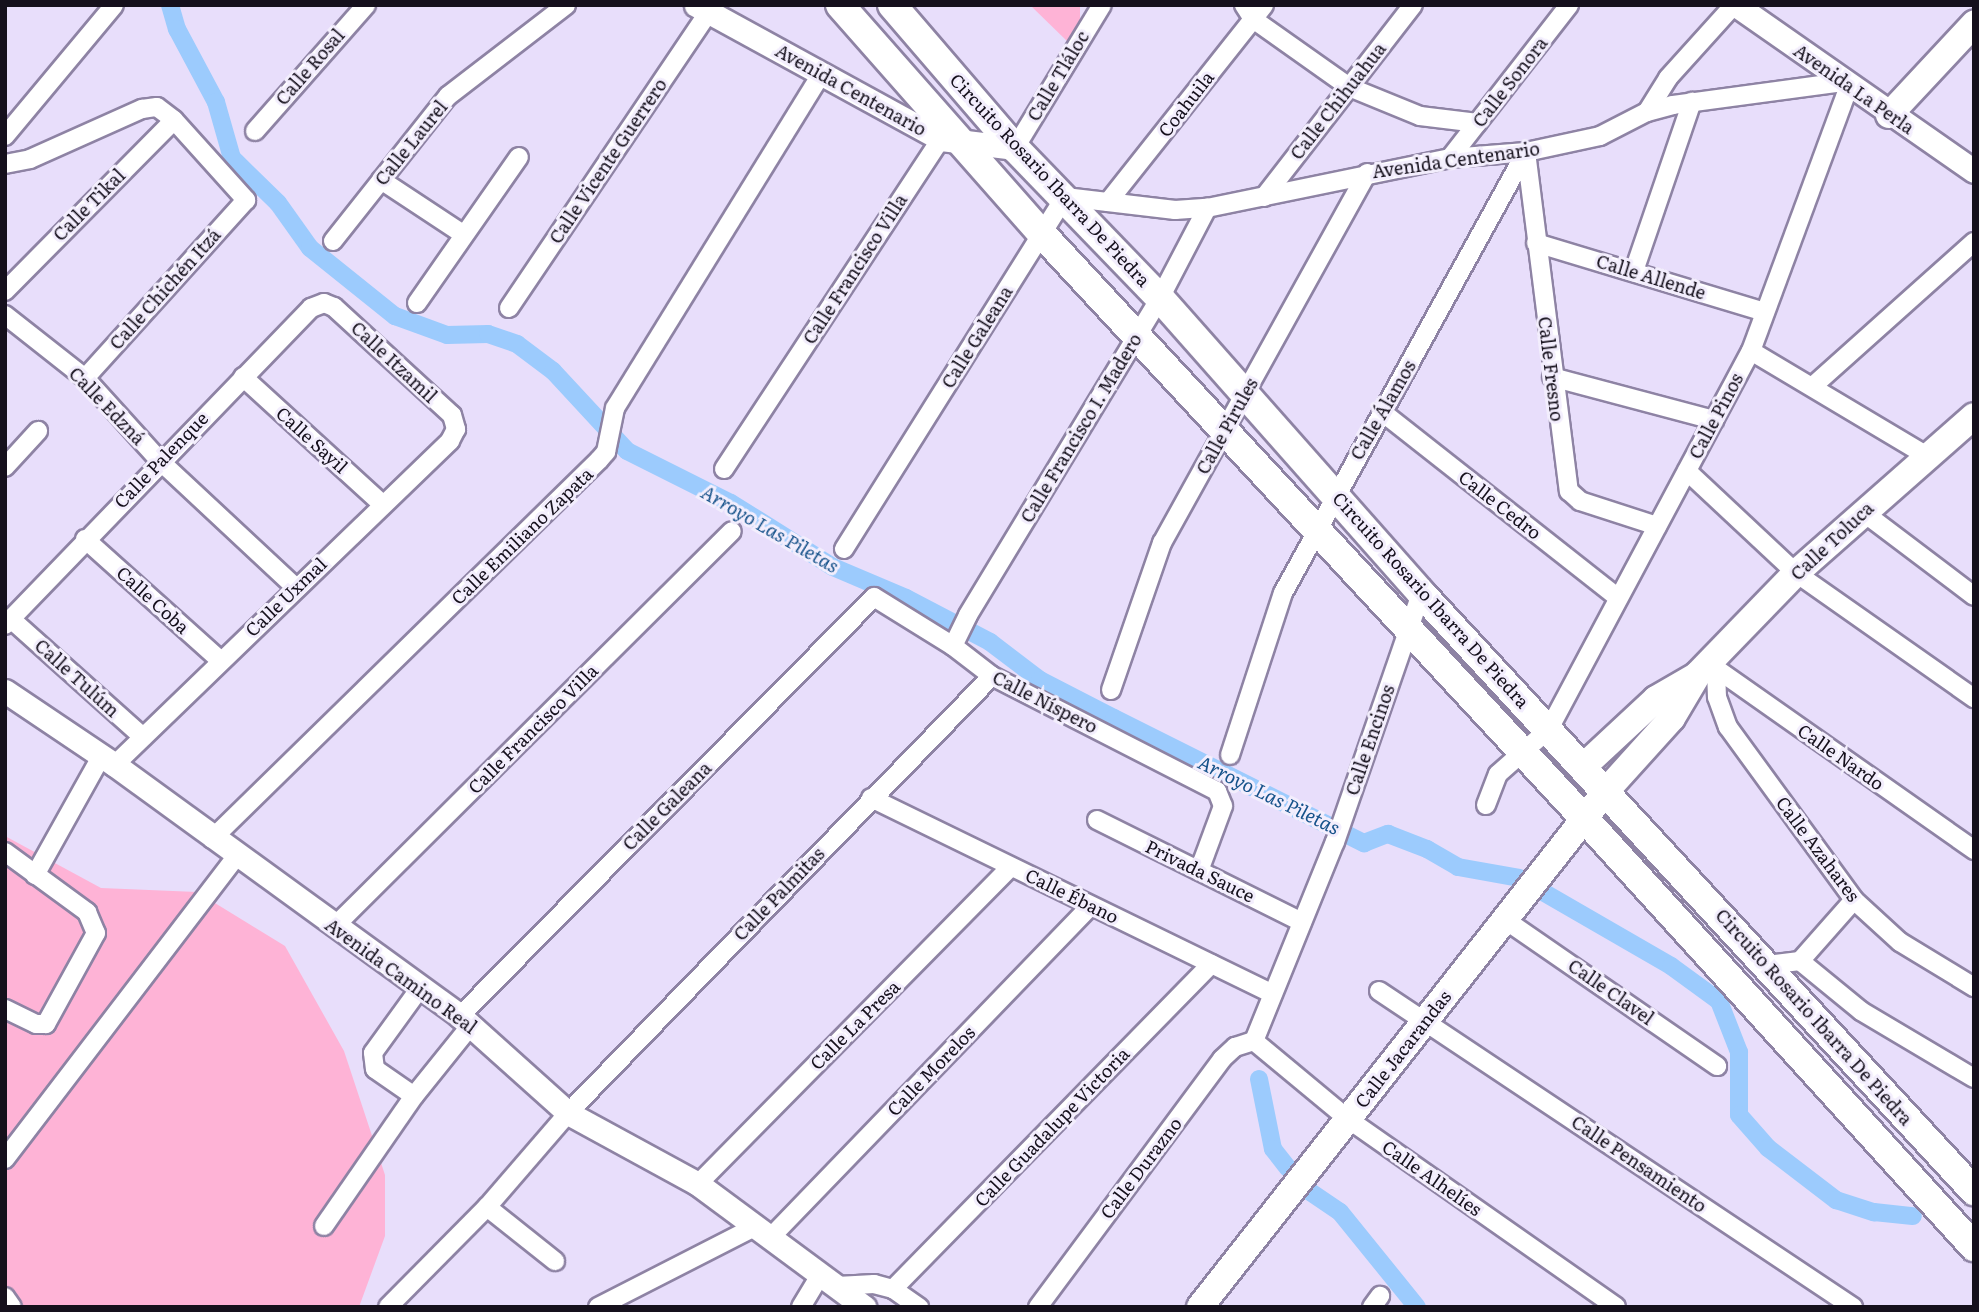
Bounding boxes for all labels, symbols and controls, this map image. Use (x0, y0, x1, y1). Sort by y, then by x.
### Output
street label: Calle Rosal (271, 25, 349, 109)
street label: Calle Tláloc (1023, 27, 1093, 125)
street label: Calle Sonora (1468, 33, 1552, 131)
street label: Calle Chihuahua (1286, 38, 1390, 164)
street label: Avenida La Perla (1790, 39, 1918, 139)
street label: Avenida Centenario (772, 40, 930, 140)
street label: Coahuila (1154, 67, 1218, 141)
street label: Circuito Rosario Ibarra De Piedra (945, 69, 1155, 291)
street label: Calle Vicente Guerrero (545, 74, 671, 248)
street label: Calle Laurel (370, 96, 452, 190)
street label: Avenida Centenario (1371, 138, 1541, 182)
street label: Calle Tikal (49, 165, 129, 245)
street label: Calle Francisco Villa (798, 190, 912, 348)
street label: Calle Chichén Itzá (105, 224, 225, 354)
street label: Calle Allende (1594, 250, 1708, 304)
street label: Calle Galeana (937, 282, 1017, 392)
street label: Calle Fresno (1534, 315, 1568, 423)
street label: Calle Itzamil (347, 317, 441, 407)
street label: Calle Francisco I. Madero (1016, 330, 1146, 526)
street label: Calle Álamos (1346, 356, 1420, 464)
street label: Calle Edzná (65, 363, 149, 449)
street label: Calle Pinos (1684, 369, 1748, 463)
street label: Calle Pirules (1192, 374, 1262, 478)
street label: Calle Sayil (272, 402, 352, 478)
street label: Calle Palenque (110, 407, 212, 513)
street label: Calle Emiliano Zapata (447, 463, 597, 609)
street label: Calle Cedro (1454, 466, 1546, 544)
water label: Arroyo Las Piletas (697, 480, 843, 578)
street label: Circuito Rosario Ibarra De Piedra (1328, 487, 1534, 713)
street label: Calle Toluca (1786, 497, 1878, 585)
street label: Calle Uxmal (241, 553, 331, 641)
street label: Calle Coba (112, 562, 194, 638)
street label: Calle Tulúm (30, 635, 124, 721)
street label: Calle Francisco Villa (464, 660, 602, 798)
street label: Calle Níspero (989, 666, 1101, 738)
street label: Calle Encinos (1341, 682, 1399, 798)
street label: Calle Nardo (1794, 719, 1888, 795)
water label: Arroyo Las Piletas (1194, 751, 1344, 839)
street label: Calle Galeana (618, 757, 716, 855)
street label: Calle Azahares (1772, 792, 1864, 906)
street label: Privada Sauce (1142, 835, 1258, 907)
street label: Calle Palmitas (729, 843, 829, 945)
street label: Calle Ébano (1022, 864, 1122, 928)
street label: Circuito Rosario Ibarra De Piedra (1711, 904, 1917, 1130)
street label: Avenida Camino Real (321, 914, 481, 1038)
street label: Calle Clavel (1564, 955, 1658, 1029)
street label: Calle La Presa (806, 976, 904, 1074)
street label: Calle Jacarandas (1351, 986, 1455, 1112)
street label: Calle Morelos (883, 1022, 979, 1120)
street label: Calle Guadalupe Victoria (970, 1043, 1134, 1211)
street label: Calle Pensamiento (1567, 1111, 1711, 1217)
street label: Calle Durazno (1096, 1113, 1186, 1223)
street label: Calle Alhelíes (1378, 1136, 1486, 1220)

